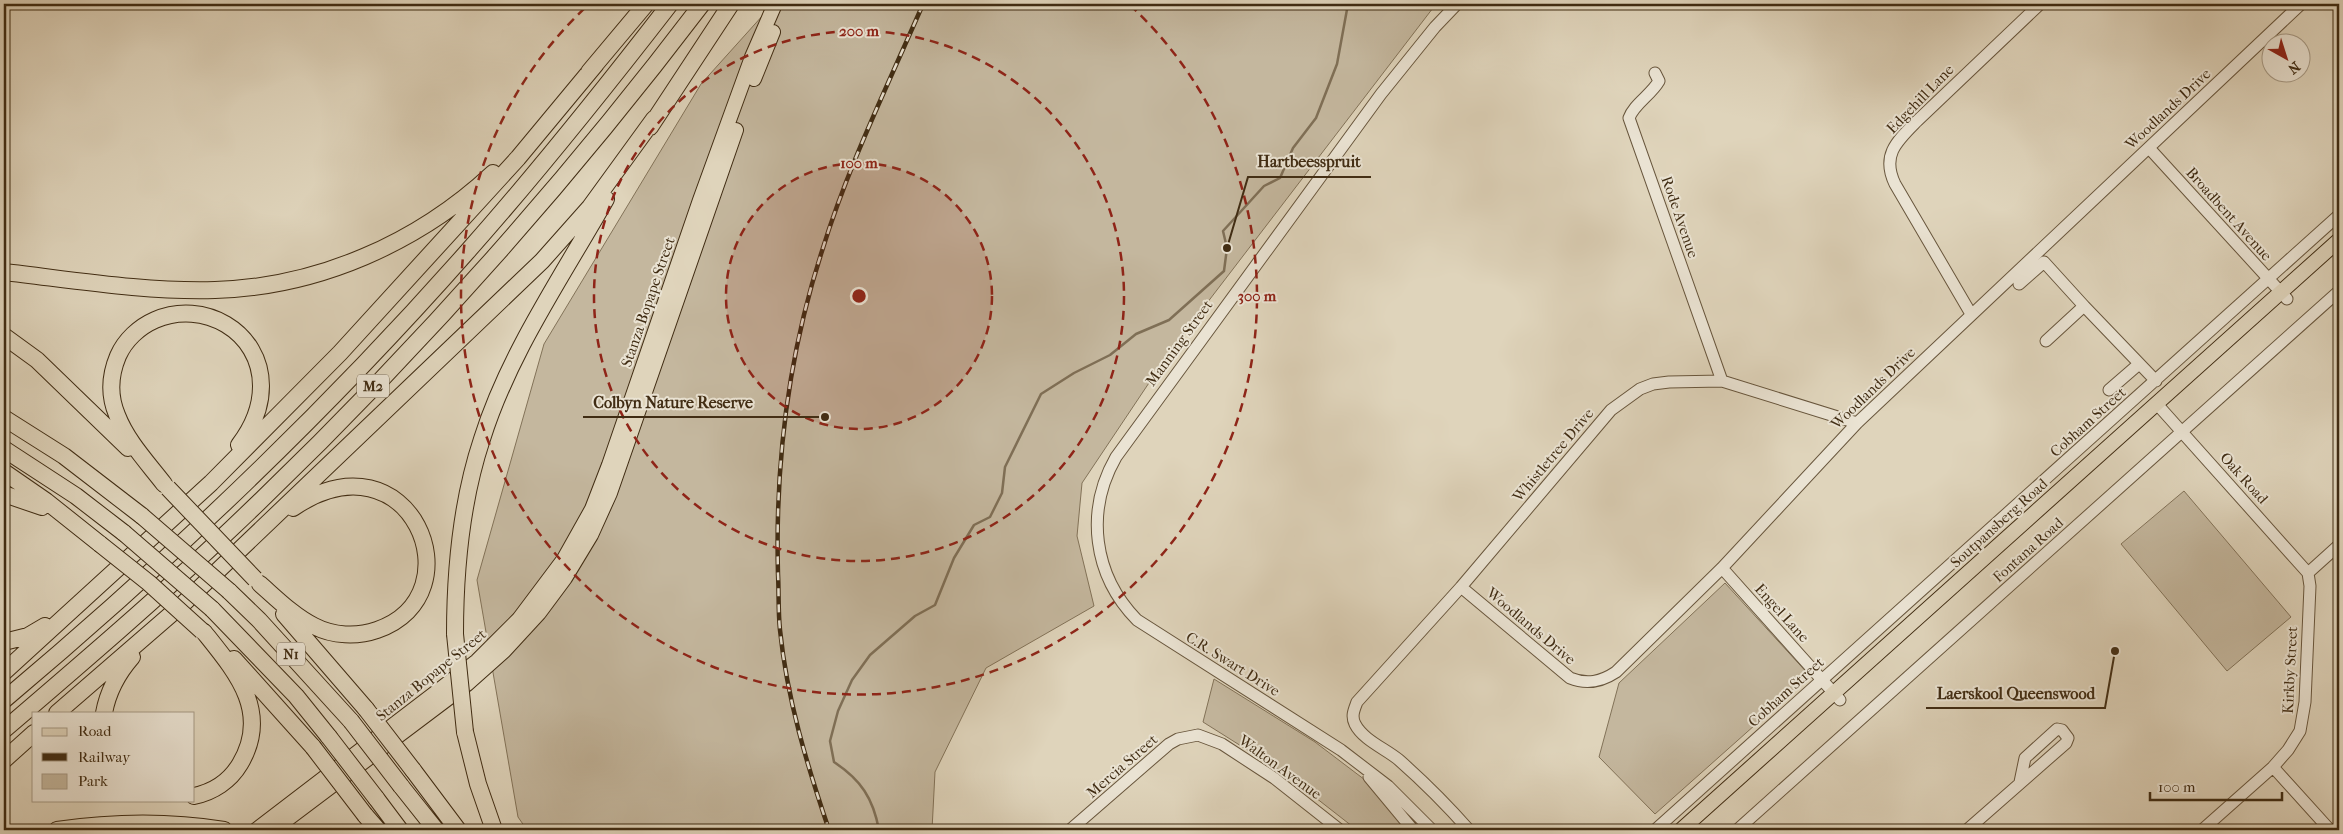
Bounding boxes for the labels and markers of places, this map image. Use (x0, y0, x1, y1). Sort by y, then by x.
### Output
callout: Hartbeesspruit (1248, 146, 1371, 177)
centre of rings (850, 287, 868, 305)
callout: Colbyn Nature Reserve (583, 386, 762, 417)
callout: Laerskool Queenswood (1926, 677, 2105, 708)

